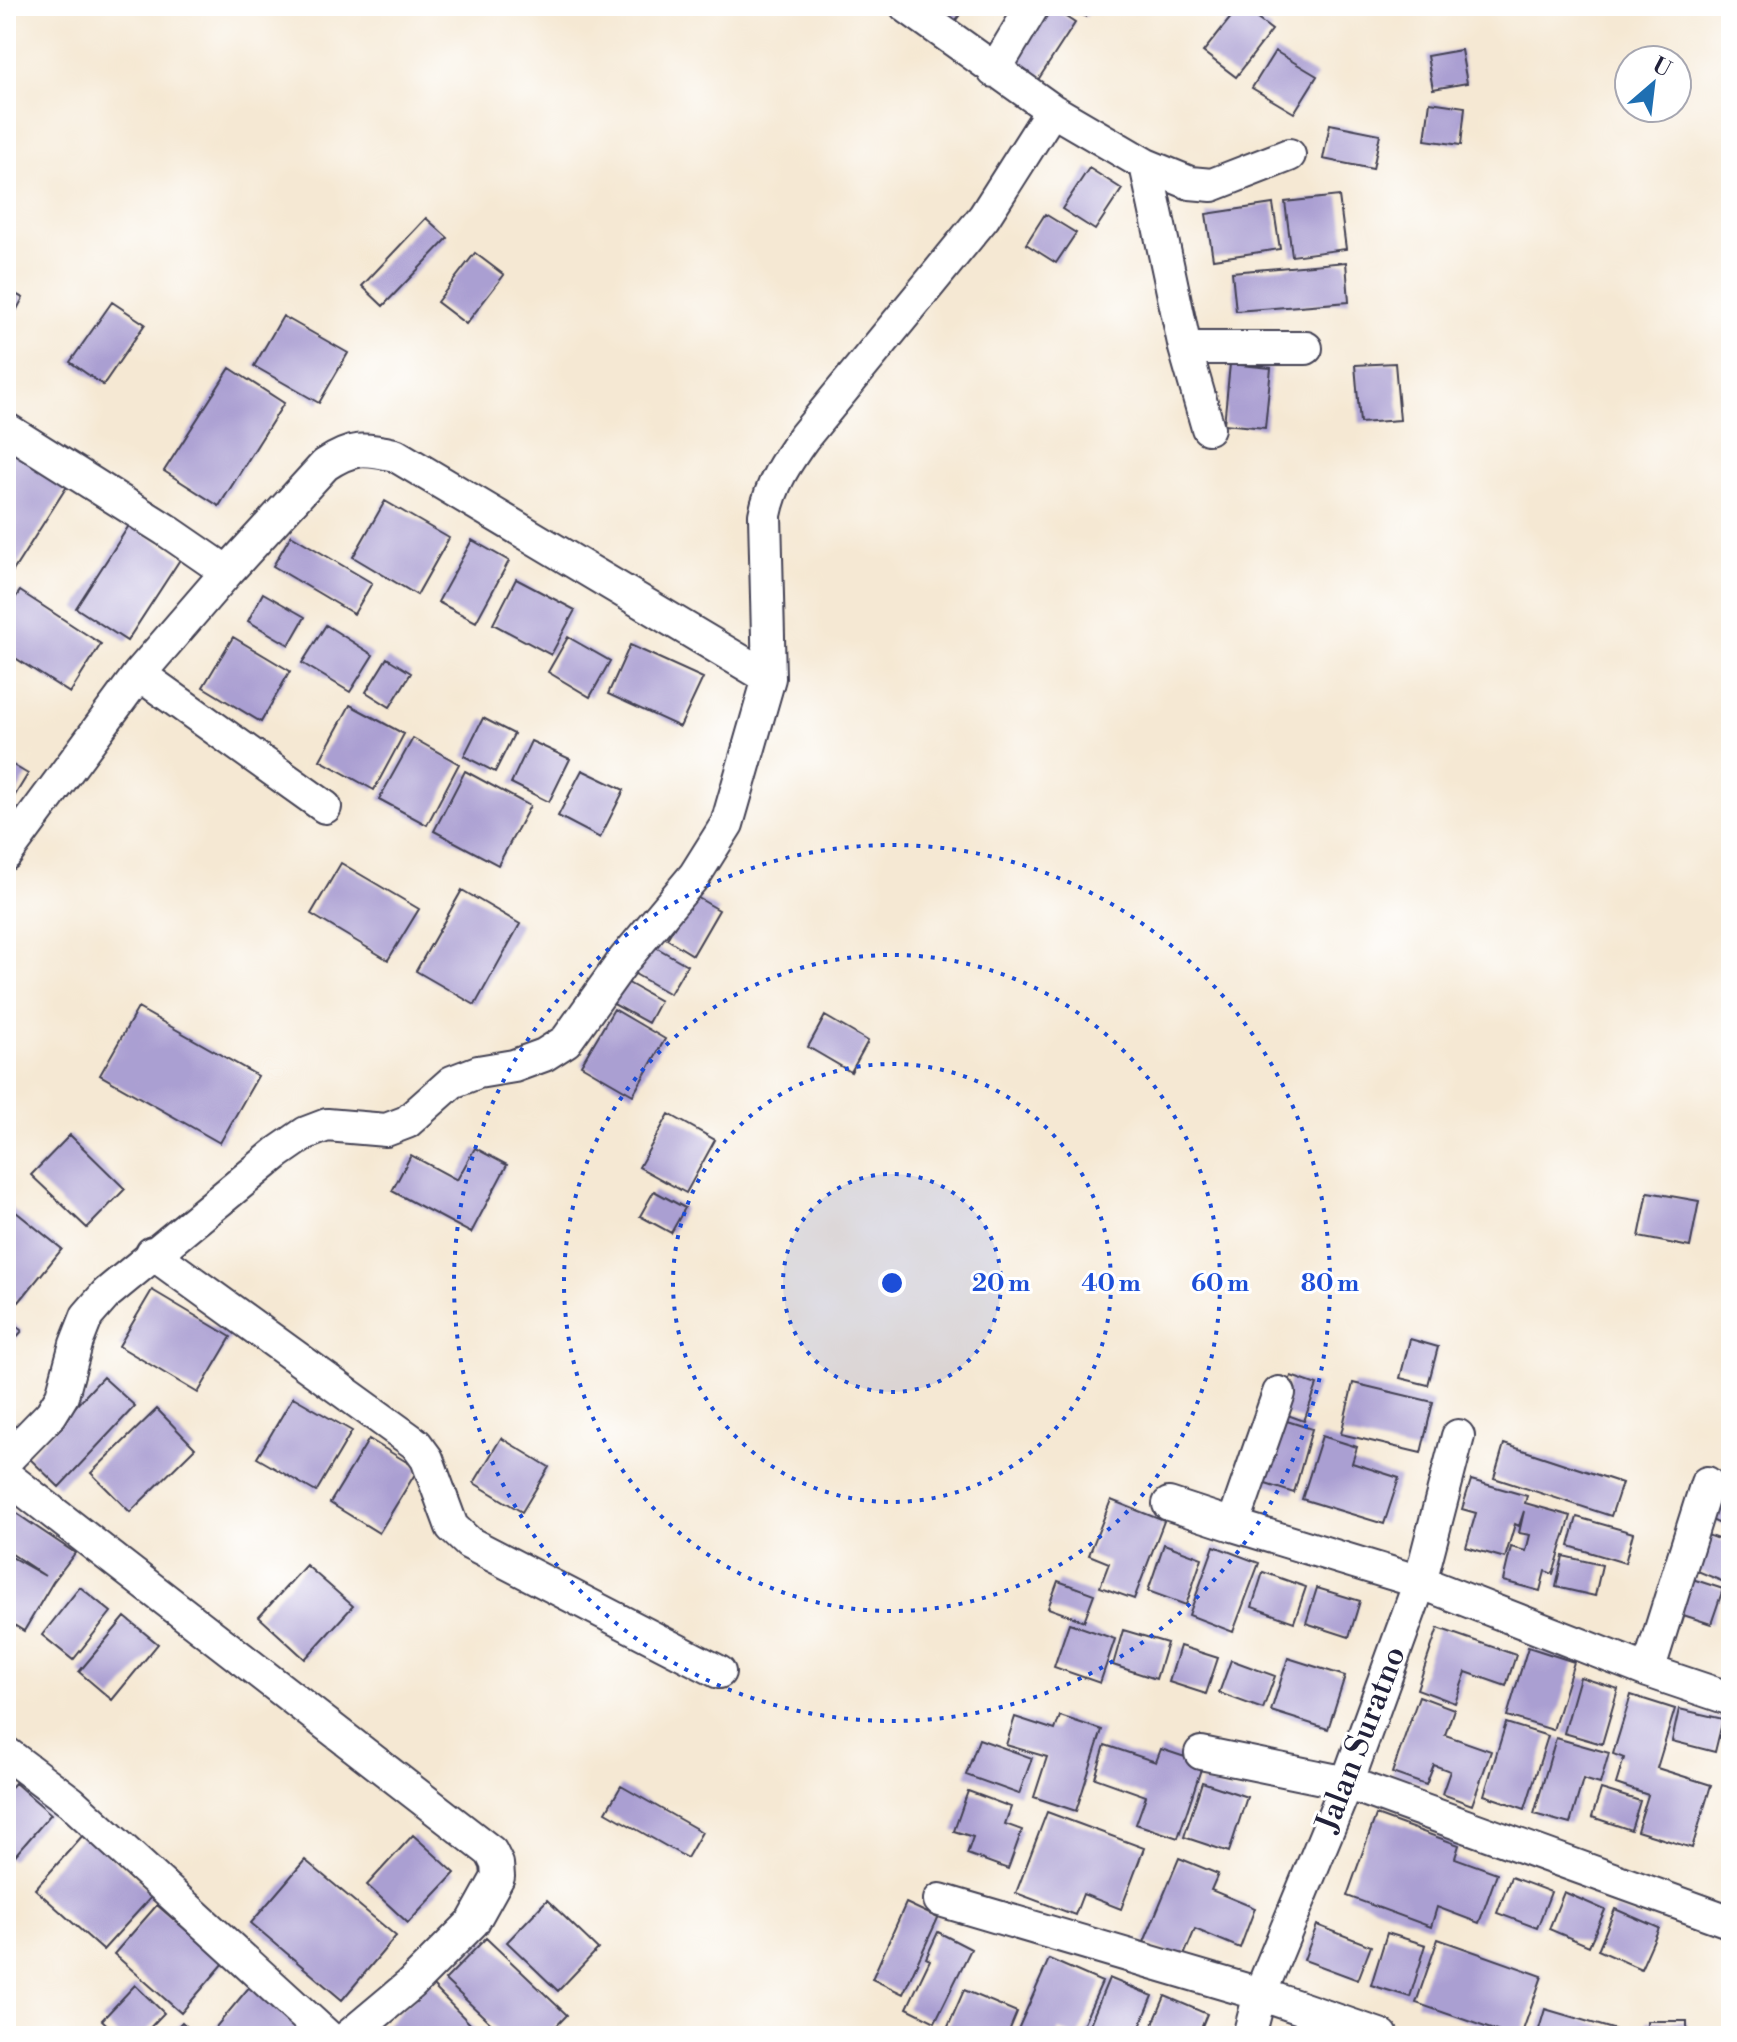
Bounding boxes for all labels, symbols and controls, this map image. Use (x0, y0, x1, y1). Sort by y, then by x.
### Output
north arrow (1613, 44, 1693, 124)
text: U (1648, 52, 1676, 84)
centre of rings (878, 1269, 906, 1297)
text: 20 m (972, 1269, 1030, 1299)
text: 40 m (1081, 1269, 1141, 1299)
text: 60 m (1191, 1269, 1249, 1299)
text: 80 m (1301, 1269, 1359, 1299)
street label: Jalan Suratno (1307, 1640, 1415, 1839)

